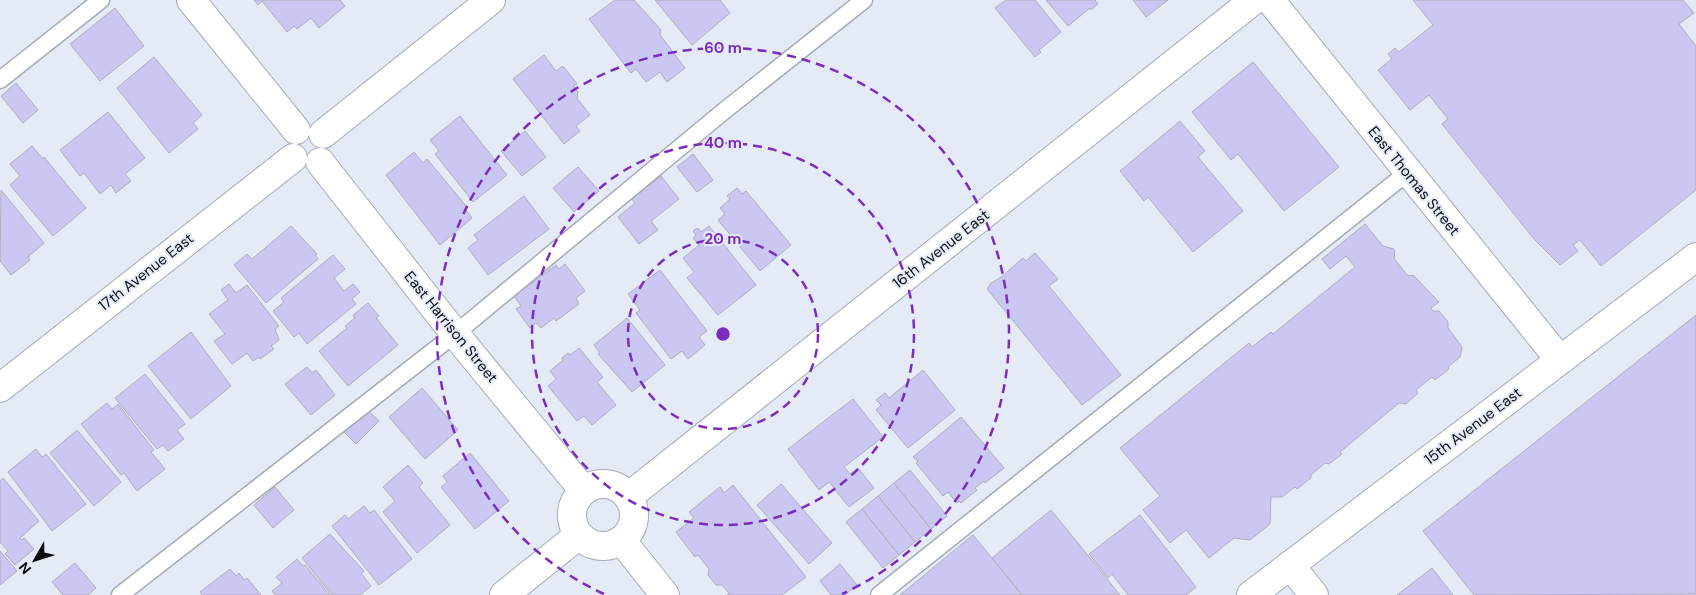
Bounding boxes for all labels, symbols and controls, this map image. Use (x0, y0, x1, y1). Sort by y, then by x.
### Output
text: 60 m (704, 38, 742, 58)
street label: East Thomas Street (1364, 122, 1464, 240)
text: 40 m (704, 133, 742, 153)
street label: 16th Avenue East (889, 205, 993, 293)
street label: 17th Avenue East (94, 228, 198, 316)
text: 20 m (705, 229, 741, 249)
street label: East Harrison Street (400, 267, 502, 387)
centre of rings (714, 325, 732, 343)
street label: 15th Avenue East (1420, 383, 1526, 469)
north arrow (10, 535, 60, 585)
text: N (15, 559, 35, 578)

